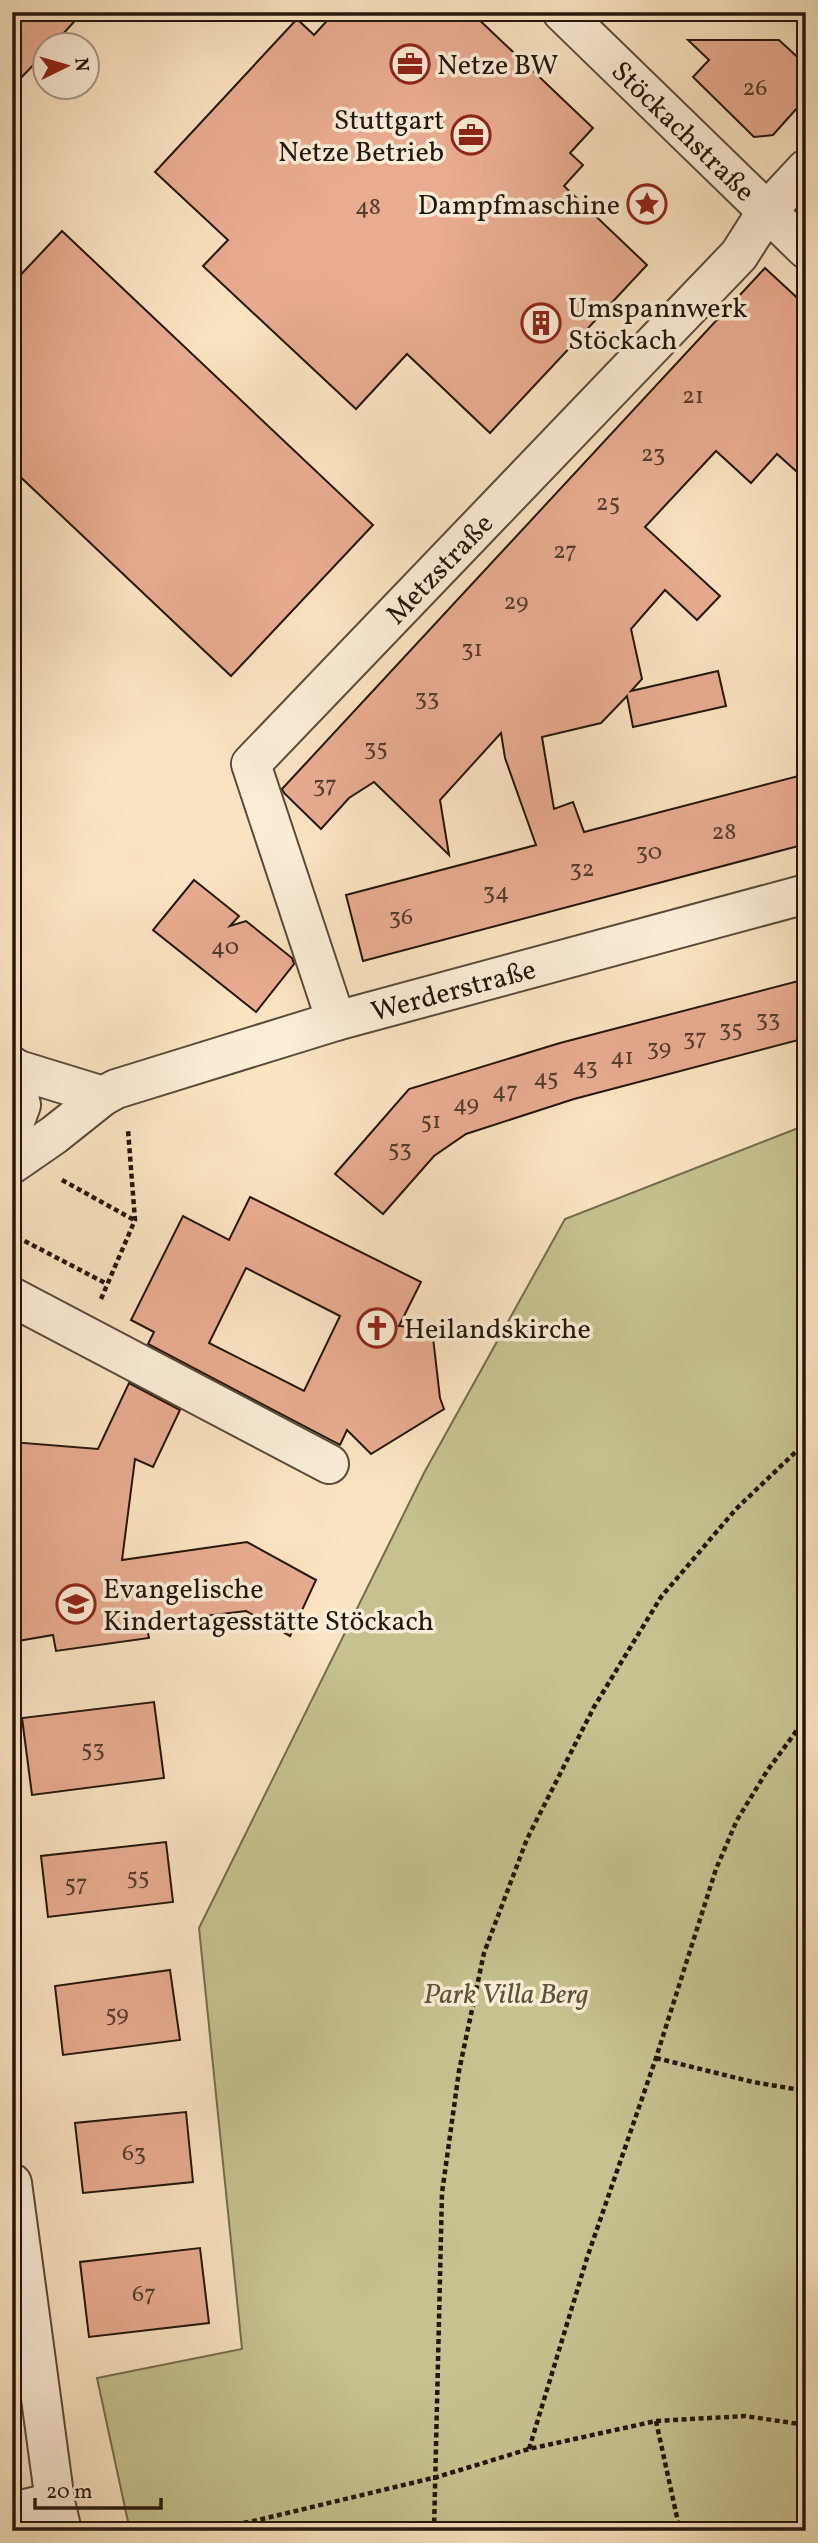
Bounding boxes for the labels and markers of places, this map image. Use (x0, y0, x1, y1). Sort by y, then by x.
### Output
office icon: Netze BW (389, 43, 431, 85)
place label: Netze BW (437, 47, 558, 86)
place label: Stuttgart Netze Betrieb (278, 102, 444, 173)
office icon: Stuttgart Netze Betrieb (450, 114, 492, 156)
place icon: Dampfmaschine (626, 183, 668, 225)
place label: Dampfmaschine (418, 187, 620, 226)
place label: Umspannwerk Stöckach (568, 290, 748, 361)
building icon: Umspannwerk Stöckach (520, 302, 562, 344)
church icon: Heilandskirche (356, 1307, 398, 1349)
place label: Heilandskirche (404, 1311, 591, 1350)
place label: Evangelische Kindertagesstätte Stöckach (103, 1571, 434, 1642)
school or university icon: Evangelische Kindertagesstätte Stöckach (55, 1583, 97, 1625)

